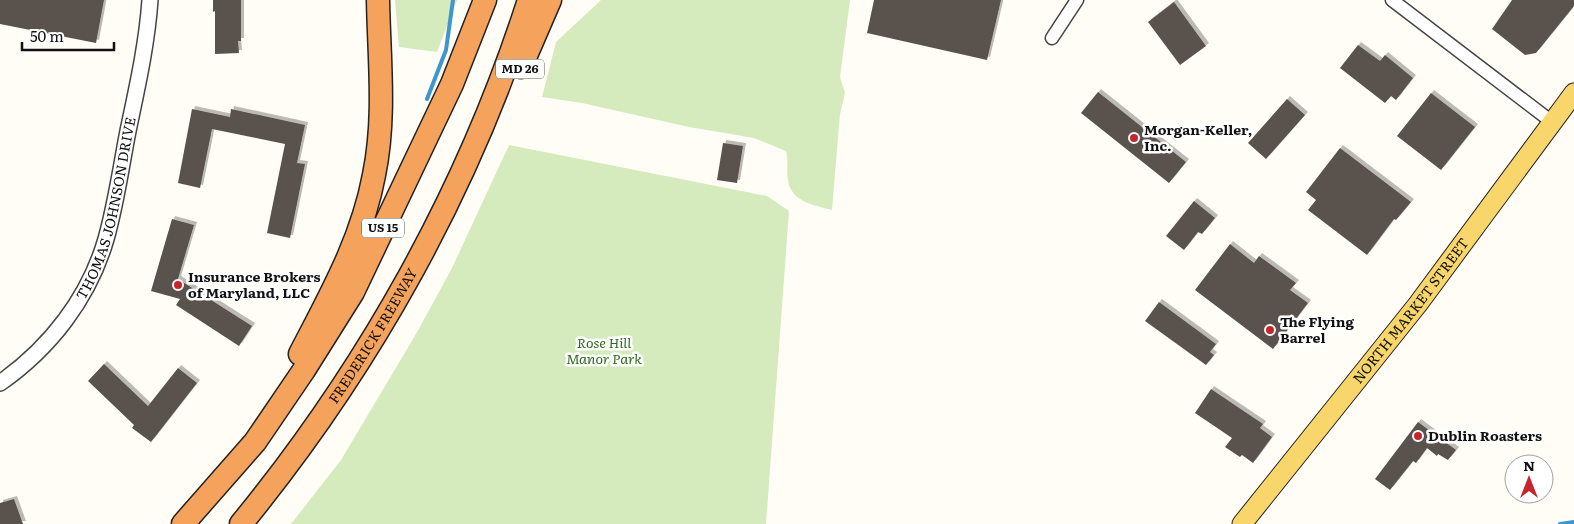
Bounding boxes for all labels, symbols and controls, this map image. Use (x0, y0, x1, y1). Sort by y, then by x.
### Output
scale bar (22, 20, 115, 52)
text: 50 m (30, 24, 64, 47)
road number: MD 26 (496, 60, 544, 78)
street label: THOMAS JOHNSON DRIVE (71, 115, 140, 303)
place label: Morgan-Keller, Inc. (1144, 119, 1252, 155)
marker: Morgan-Keller, Inc. (1128, 132, 1140, 144)
road number: US 15 (362, 218, 404, 238)
street label: NORTH MARKET STREET (1347, 233, 1473, 387)
street label: FREDERICK FREEWAY (323, 264, 421, 407)
place label: Insurance Brokers of Maryland, LLC (188, 266, 321, 302)
marker: Insurance Brokers of Maryland, LLC (172, 279, 184, 291)
place label: The Flying Barrel (1280, 311, 1354, 347)
marker: The Flying Barrel (1264, 324, 1276, 336)
park label: Rose Hill Manor Park (566, 332, 642, 368)
place label: Dublin Roasters (1428, 425, 1542, 445)
marker: Dublin Roasters (1412, 430, 1424, 442)
north arrow (1504, 454, 1554, 504)
text: N (1523, 455, 1535, 475)

